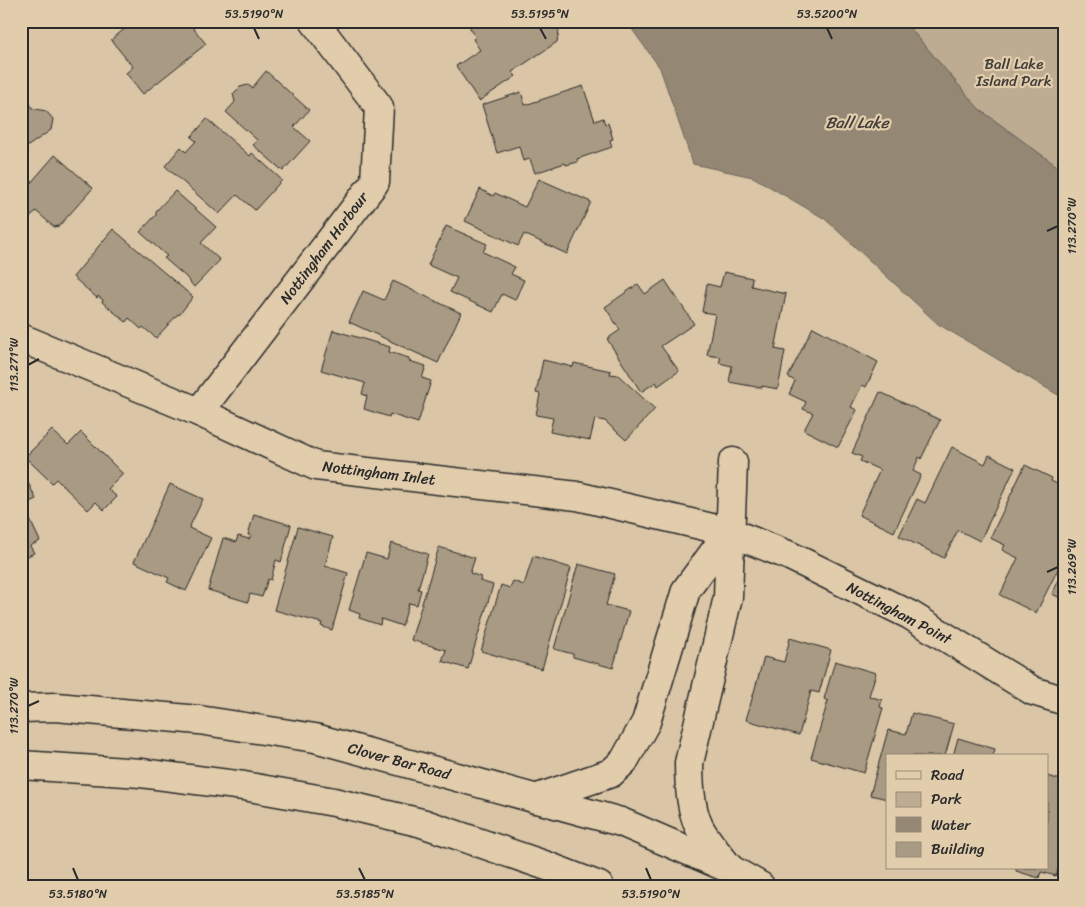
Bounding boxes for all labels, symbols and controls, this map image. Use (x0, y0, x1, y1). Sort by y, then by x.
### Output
text: 53.5190°N (225, 3, 284, 25)
text: 53.5195°N (511, 3, 570, 25)
text: 53.5200°N (797, 3, 858, 25)
park label: Ball Lake Island Park (975, 51, 1052, 94)
water label: Ball Lake (825, 108, 891, 137)
street label: Nottingham Harbour (273, 186, 376, 310)
text: 113.270°W (1061, 197, 1083, 254)
text: 113.271°W (3, 337, 25, 392)
street label: Nottingham Inlet (321, 453, 437, 493)
text: 113.269°W (1061, 538, 1083, 595)
street label: Nottingham Point (842, 574, 957, 652)
text: 113.270°W (3, 677, 25, 734)
street label: Clover Bar Road (345, 735, 454, 787)
legend (886, 754, 1048, 870)
text: Road (931, 762, 964, 788)
text: Park (931, 786, 962, 812)
text: Water (931, 812, 971, 838)
text: Building (931, 836, 985, 862)
text: 53.5180°N (49, 883, 108, 905)
text: 53.5185°N (336, 883, 395, 905)
text: 53.5190°N (622, 883, 681, 905)

